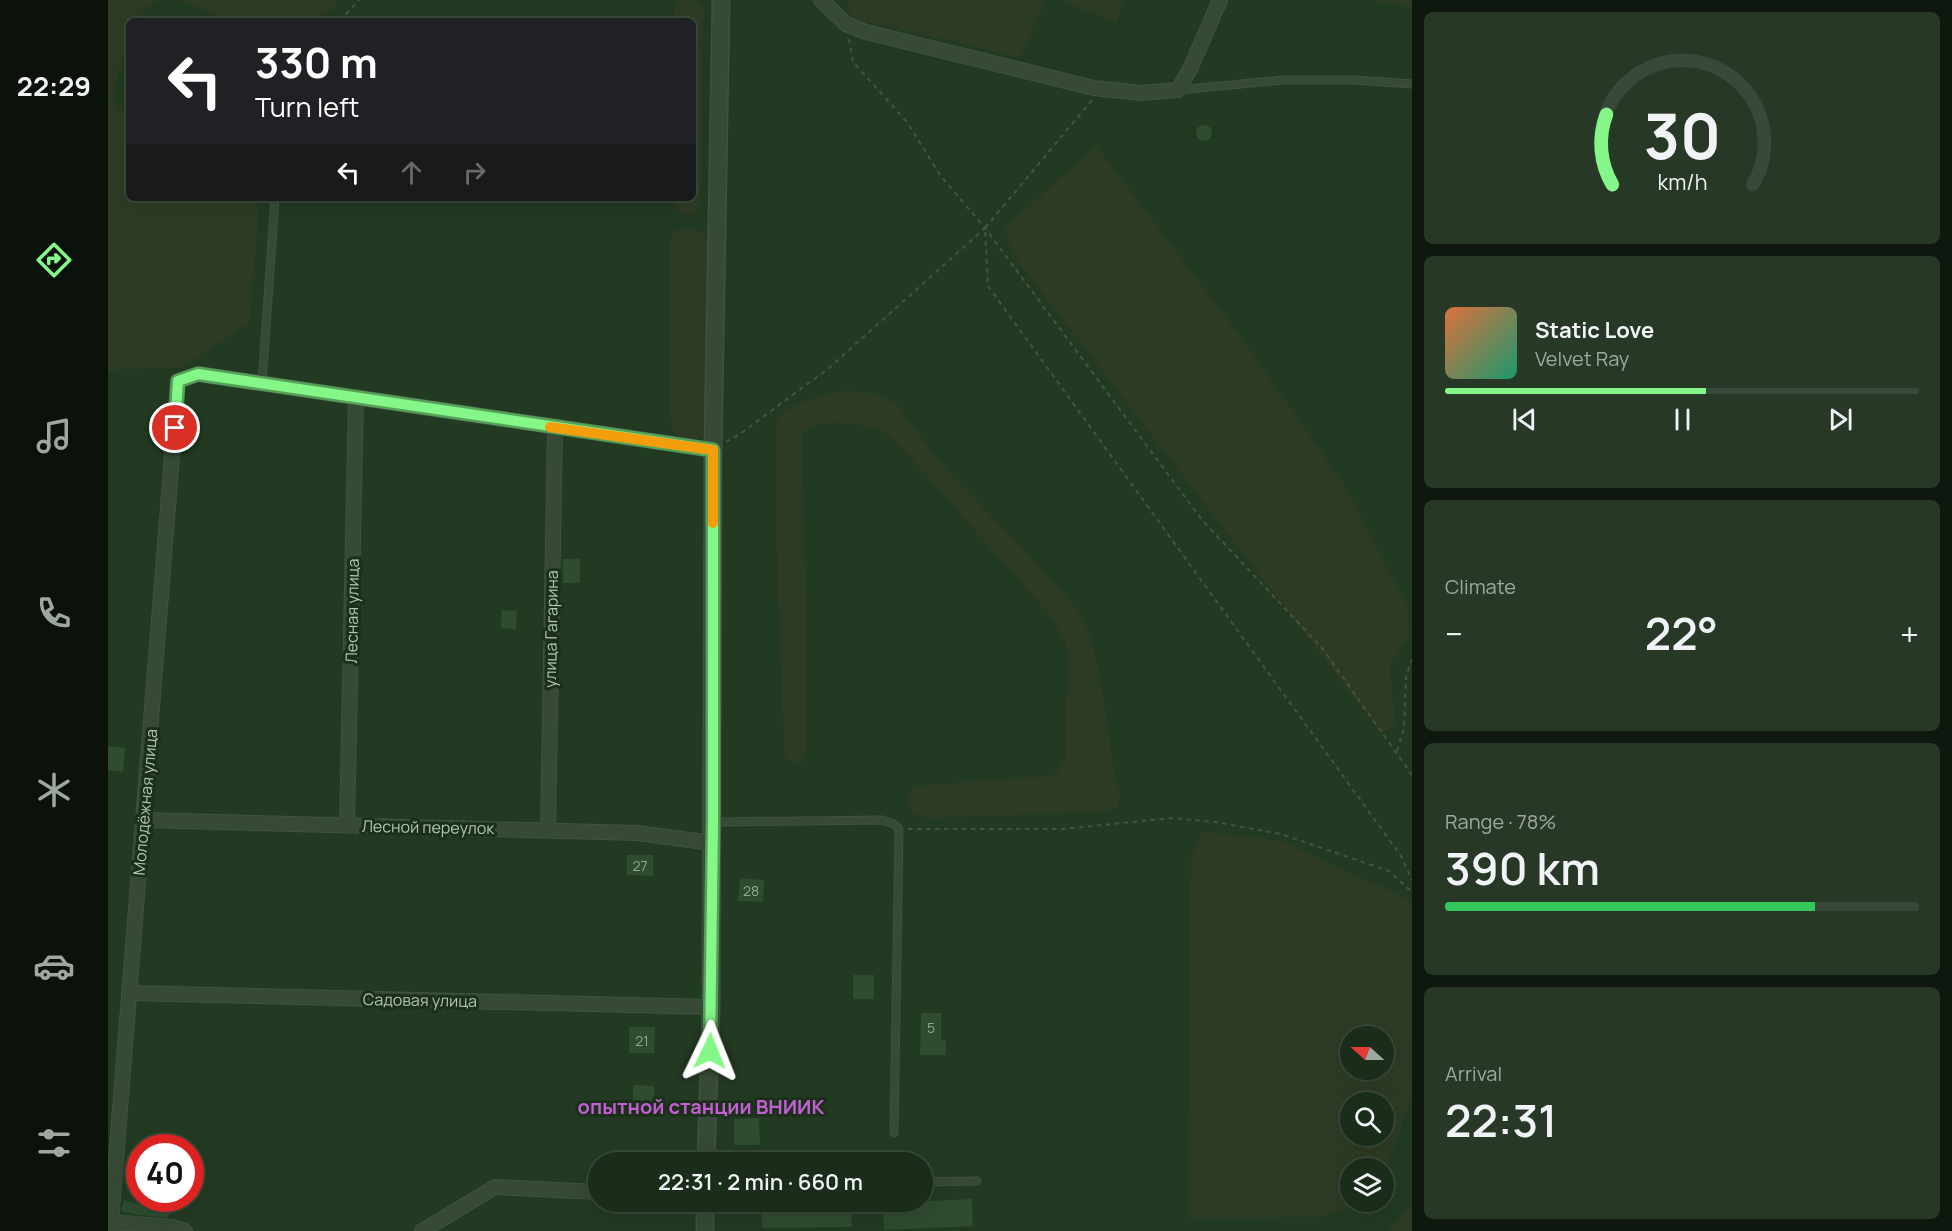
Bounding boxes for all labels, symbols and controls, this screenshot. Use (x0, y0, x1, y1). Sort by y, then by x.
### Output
text: 330 m (255, 33, 378, 91)
icon: left (156, 42, 234, 120)
text: 22:29 (17, 67, 91, 104)
text: Turn left (255, 88, 359, 125)
text: 30 (1643, 92, 1721, 178)
icon: left (332, 156, 365, 189)
icon: ahead (395, 156, 428, 189)
icon: right (458, 156, 491, 189)
text: km/h (1657, 167, 1707, 196)
icon: directions (33, 239, 75, 281)
text: Static Love (1535, 315, 1654, 345)
text: Velvet Ray (1535, 345, 1629, 372)
pin (149, 402, 200, 453)
icon: previous (1508, 403, 1541, 436)
icon: pause (1666, 403, 1699, 436)
icon: next (1824, 403, 1857, 436)
icon: arrive (158, 411, 191, 444)
icon: music (33, 415, 75, 457)
street label: Лесная улица (340, 558, 364, 664)
street label: улица Гагарина (539, 570, 563, 688)
text: Climate (1445, 573, 1516, 600)
icon: phone (33, 592, 75, 634)
text: 22° (1645, 602, 1718, 664)
text: − (1445, 611, 1463, 656)
text: + (1900, 611, 1919, 656)
street label: Молодёжная улица (128, 728, 162, 876)
icon: climate (33, 769, 75, 811)
text: Range · 78% (1445, 808, 1556, 835)
street label: Лесной переулок (362, 815, 495, 839)
text: 390 km (1445, 837, 1600, 899)
house number: 27 (632, 856, 648, 875)
house number: 28 (743, 881, 759, 900)
icon: car (33, 945, 75, 987)
street label: Садовая улица (363, 988, 477, 1012)
house number: 5 (927, 1018, 935, 1037)
position arrow (678, 1019, 742, 1083)
north arrow (1340, 1026, 1394, 1080)
map controls (1340, 1026, 1394, 1212)
house number: 21 (635, 1031, 649, 1050)
text: Arrival (1445, 1060, 1502, 1087)
text: 22:31 (1445, 1089, 1557, 1151)
button: search (1340, 1092, 1394, 1146)
district label: опытной станции ВНИИК (578, 1093, 824, 1120)
icon: filters (33, 1122, 75, 1164)
speed limit sign: 40 (126, 1134, 204, 1212)
button: layers (1340, 1158, 1394, 1212)
text: 22:31 · 2 min · 660 m (658, 1167, 863, 1197)

